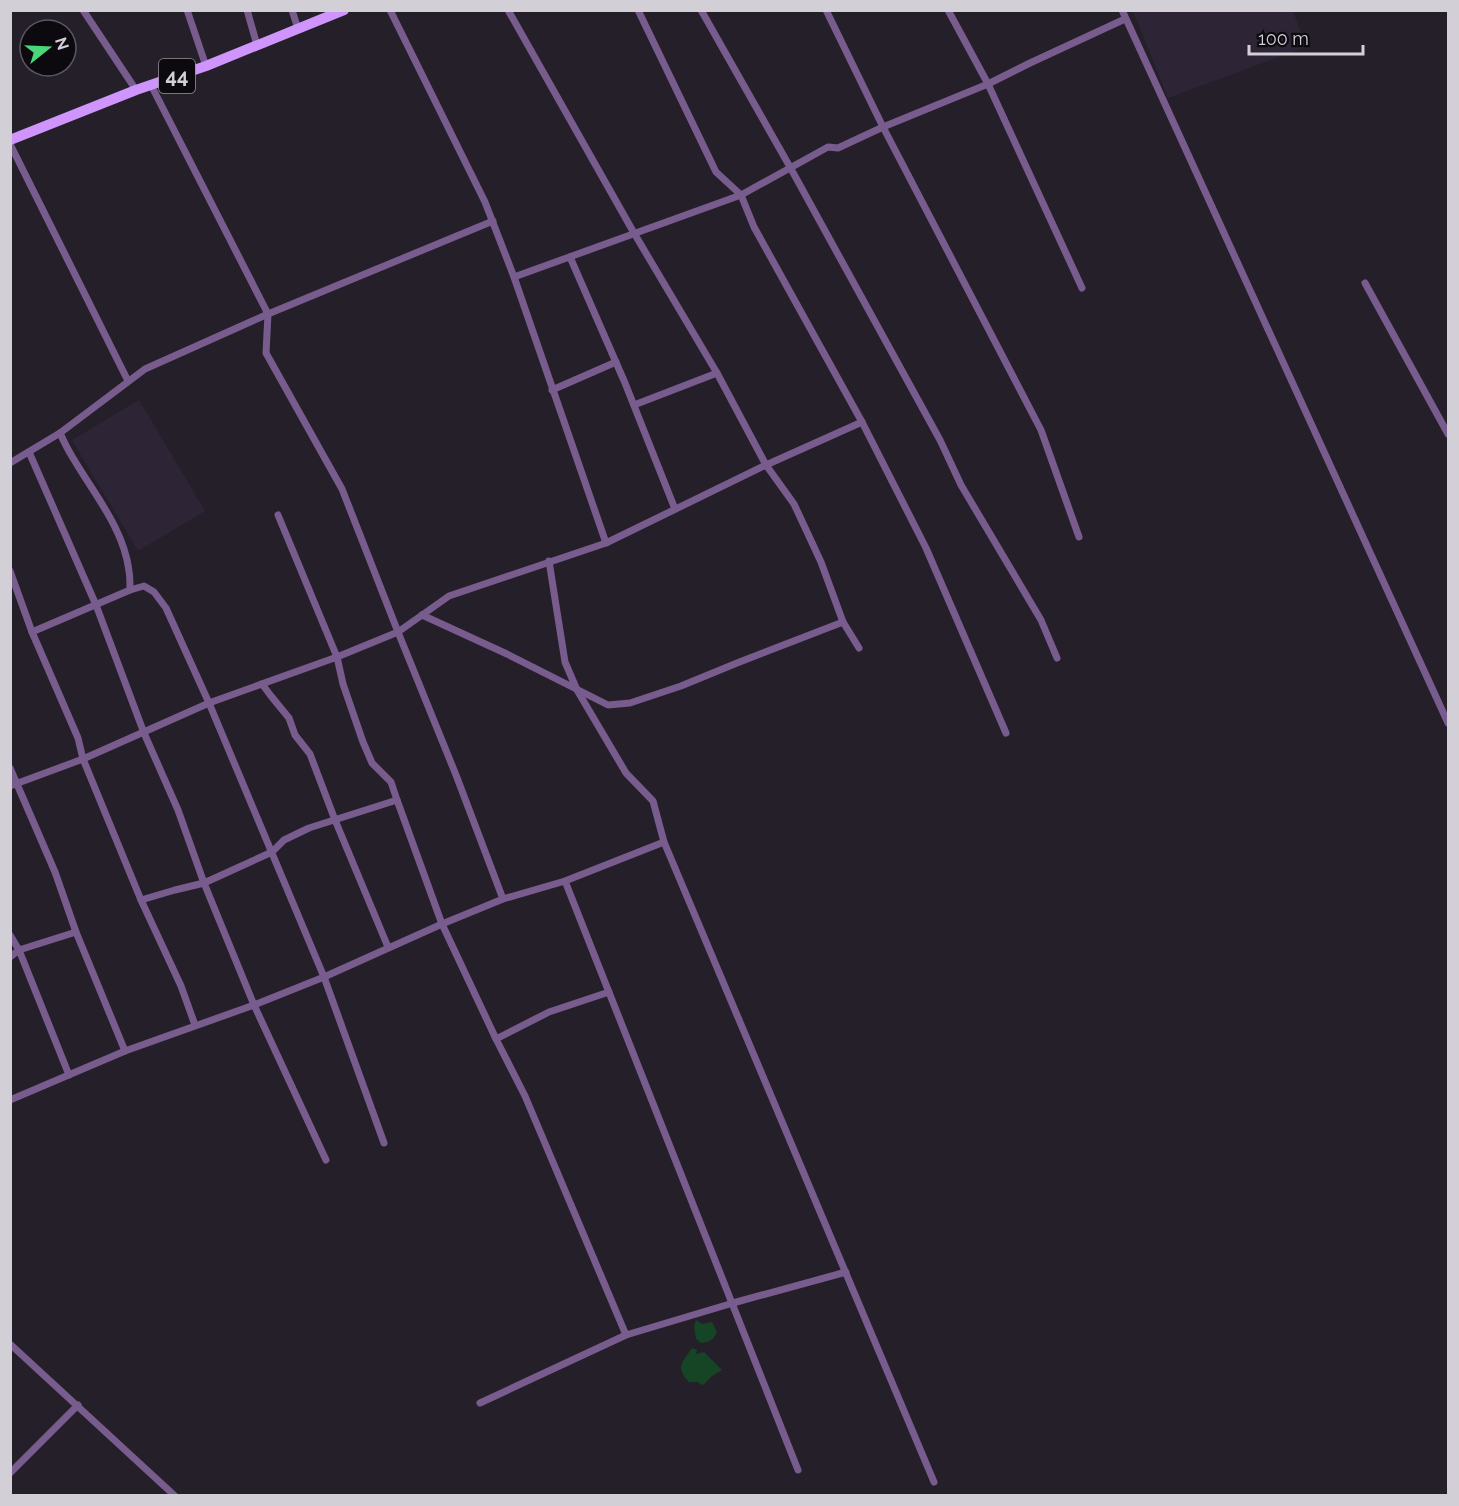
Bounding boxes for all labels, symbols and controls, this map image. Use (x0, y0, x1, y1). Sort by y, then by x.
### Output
north arrow (18, 18, 78, 78)
scale bar (1249, 18, 1363, 56)
text: 100 m (1258, 28, 1309, 49)
text: N (51, 35, 73, 52)
road number: 44 (159, 59, 195, 93)

